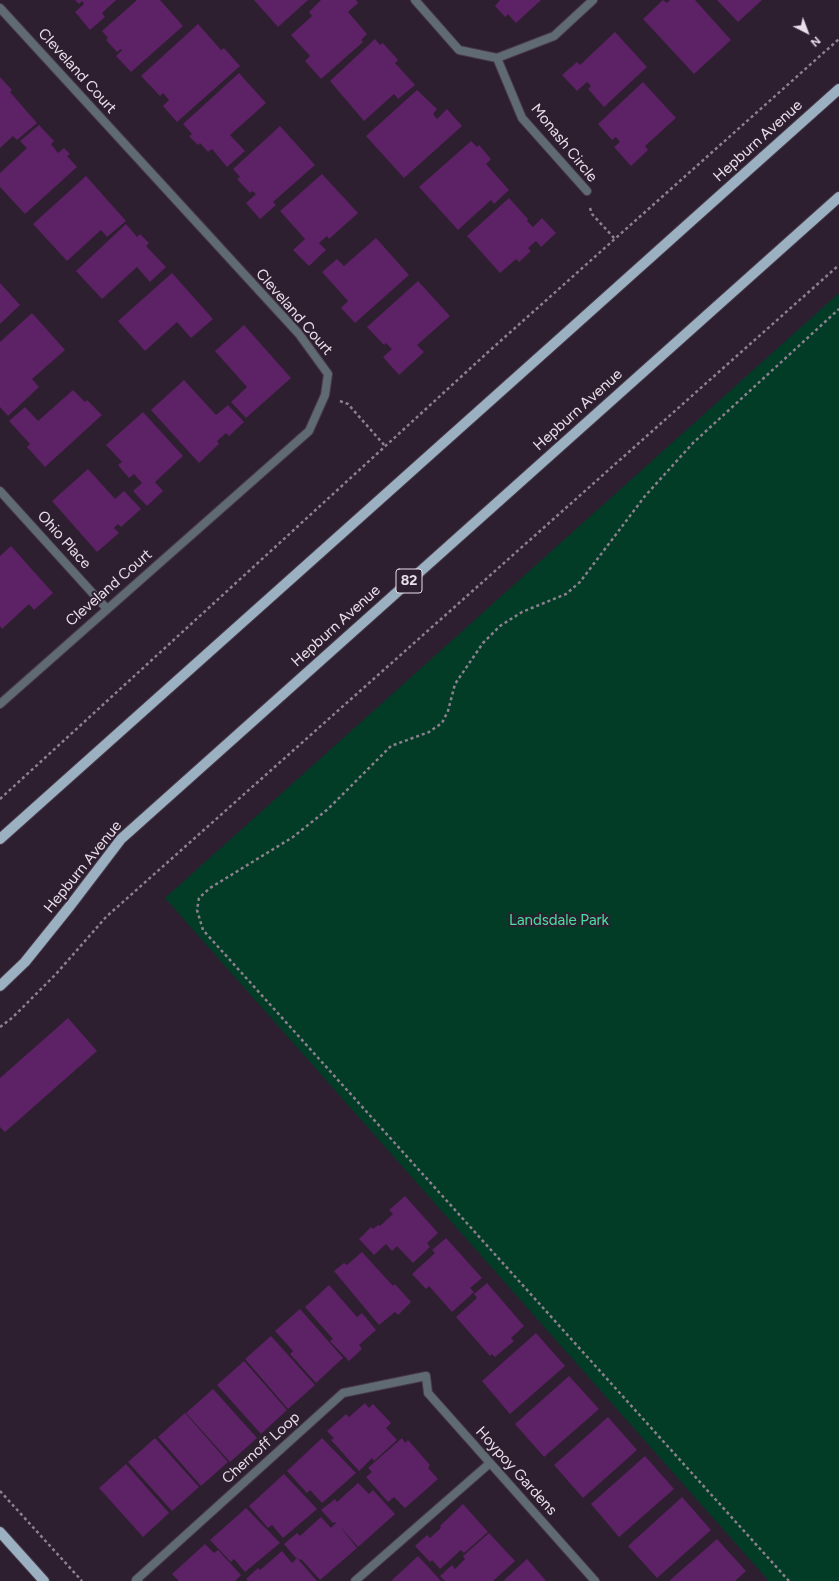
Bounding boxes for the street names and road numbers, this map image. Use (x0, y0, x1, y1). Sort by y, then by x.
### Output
street label: Cleveland Court (34, 25, 120, 117)
street label: Hepburn Avenue (710, 96, 806, 186)
street label: Monash Circle (527, 100, 601, 186)
street label: Cleveland Court (252, 265, 336, 359)
street label: Hepburn Avenue (530, 365, 626, 455)
street label: Ohio Place (33, 507, 95, 573)
street label: Cleveland Court (62, 546, 156, 630)
road number: 82 (396, 569, 422, 593)
street label: Hepburn Avenue (288, 581, 384, 671)
street label: Hepburn Avenue (40, 817, 126, 917)
street label: Chernoff Loop (218, 1408, 304, 1488)
street label: Hoypoy Gardens (471, 1423, 561, 1519)

